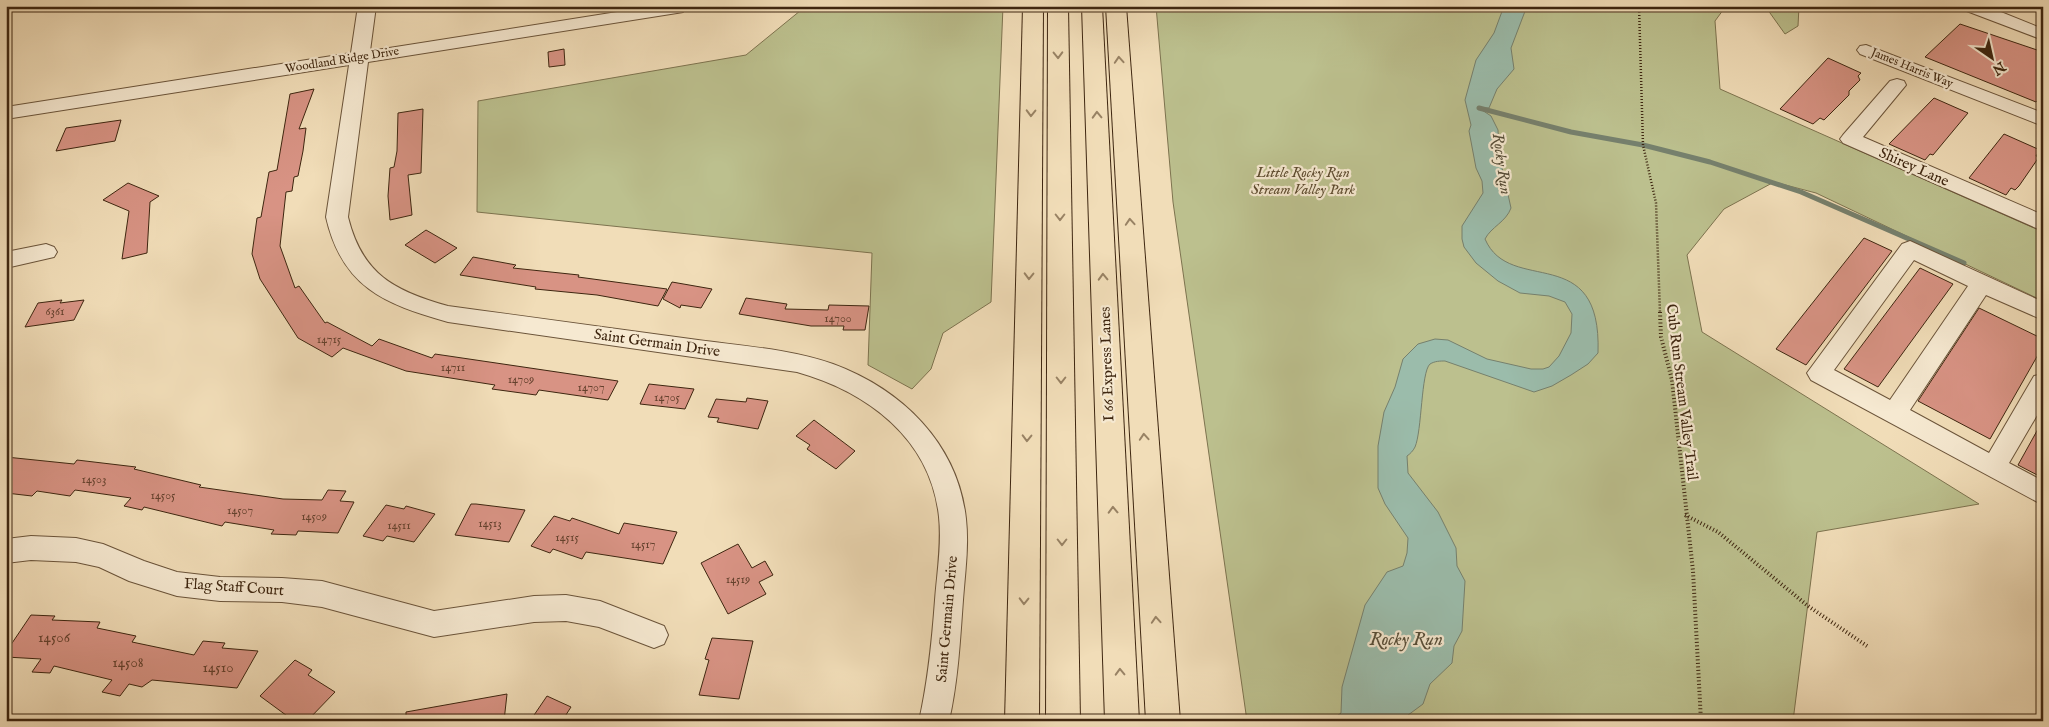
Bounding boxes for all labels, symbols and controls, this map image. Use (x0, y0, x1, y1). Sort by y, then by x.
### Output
north arrow (1966, 32, 2016, 82)
street label: Woodland Ridge Drive (284, 44, 401, 76)
street label: James Harris Way (1866, 44, 1955, 92)
one-way arrow (1053, 52, 1063, 59)
one-way arrow (1114, 56, 1125, 64)
text: N (1989, 57, 2010, 79)
one-way arrow (1026, 110, 1036, 118)
one-way arrow (1091, 111, 1102, 119)
water label: Rocky Run (1487, 132, 1515, 196)
street label: Shirey Lane (1876, 143, 1952, 191)
park label: Little Rocky Run Stream Valley Park (1251, 163, 1355, 199)
one-way arrow (1055, 214, 1065, 222)
one-way arrow (1124, 218, 1135, 226)
one-way arrow (1024, 272, 1034, 280)
one-way arrow (1098, 273, 1109, 281)
street label: Cub Run Stream Valley Trail (1662, 303, 1702, 482)
house number: 6361 (45, 304, 65, 319)
street label: I 66 Express Lanes (1095, 306, 1119, 422)
house number: 14700 (824, 311, 852, 326)
street label: Saint Germain Drive (593, 325, 721, 361)
house number: 14715 (317, 332, 342, 347)
house number: 14711 (441, 360, 465, 375)
house number: 14709 (508, 372, 534, 387)
one-way arrow (1056, 376, 1066, 384)
house number: 14707 (577, 380, 605, 395)
house number: 14705 (654, 390, 681, 405)
one-way arrow (1139, 433, 1150, 441)
one-way arrow (1021, 435, 1032, 443)
house number: 14503 (82, 472, 106, 487)
house number: 14505 (151, 488, 176, 503)
house number: 14507 (227, 503, 253, 518)
one-way arrow (1108, 505, 1119, 513)
house number: 14509 (301, 509, 327, 524)
house number: 14513 (478, 516, 502, 531)
house number: 14511 (387, 518, 411, 533)
house number: 14515 (555, 530, 579, 545)
house number: 14517 (631, 537, 655, 552)
one-way arrow (1057, 539, 1067, 547)
street label: Saint Germain Drive (932, 555, 962, 683)
house number: 14519 (726, 572, 750, 587)
street label: Flag Staff Court (183, 574, 285, 600)
one-way arrow (1019, 598, 1029, 605)
one-way arrow (1151, 615, 1162, 623)
house number: 14506 (38, 628, 71, 647)
water label: Rocky Run (1369, 628, 1443, 652)
house number: 14508 (112, 653, 144, 672)
house number: 14510 (202, 658, 234, 677)
one-way arrow (1115, 668, 1126, 676)

